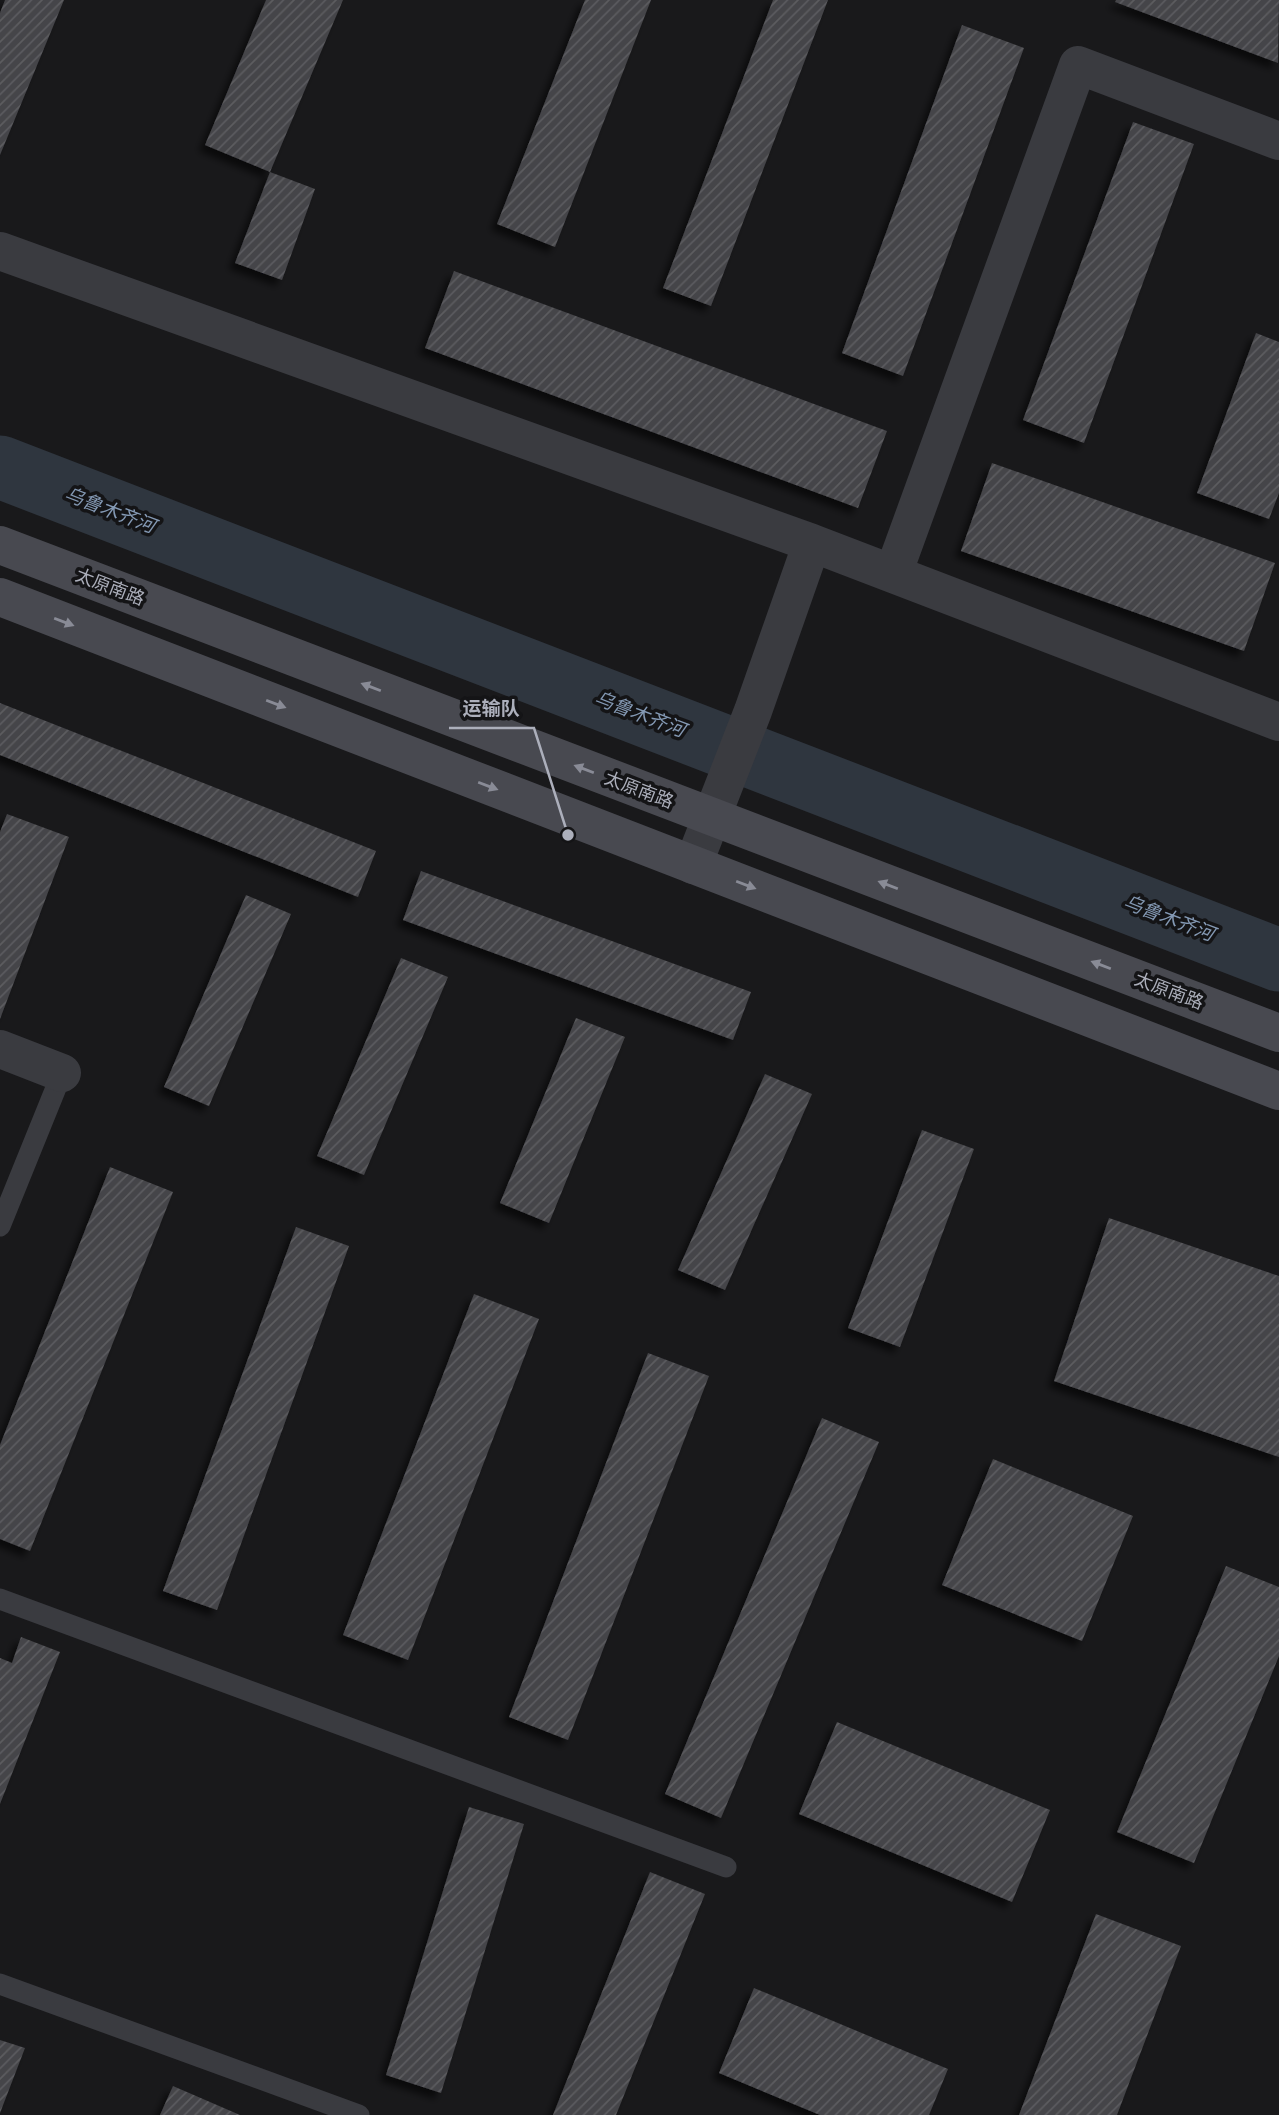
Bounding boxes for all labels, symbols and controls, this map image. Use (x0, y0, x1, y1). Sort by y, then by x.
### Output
water label: 乌鲁木齐河 (62, 482, 162, 539)
street label: 太原南路 (72, 564, 148, 610)
one-way arrow (53, 616, 74, 627)
one-way arrow (361, 682, 382, 693)
water label: 乌鲁木齐河 (592, 686, 692, 743)
callout: 运输队 (449, 688, 534, 728)
text: 运输队 (462, 697, 520, 720)
one-way arrow (265, 698, 286, 709)
one-way arrow (573, 763, 594, 774)
street label: 太原南路 (601, 767, 677, 813)
one-way arrow (478, 780, 499, 791)
one-way arrow (877, 879, 898, 890)
one-way arrow (736, 880, 757, 891)
water label: 乌鲁木齐河 (1121, 890, 1221, 947)
one-way arrow (1090, 960, 1111, 971)
street label: 太原南路 (1131, 968, 1207, 1014)

